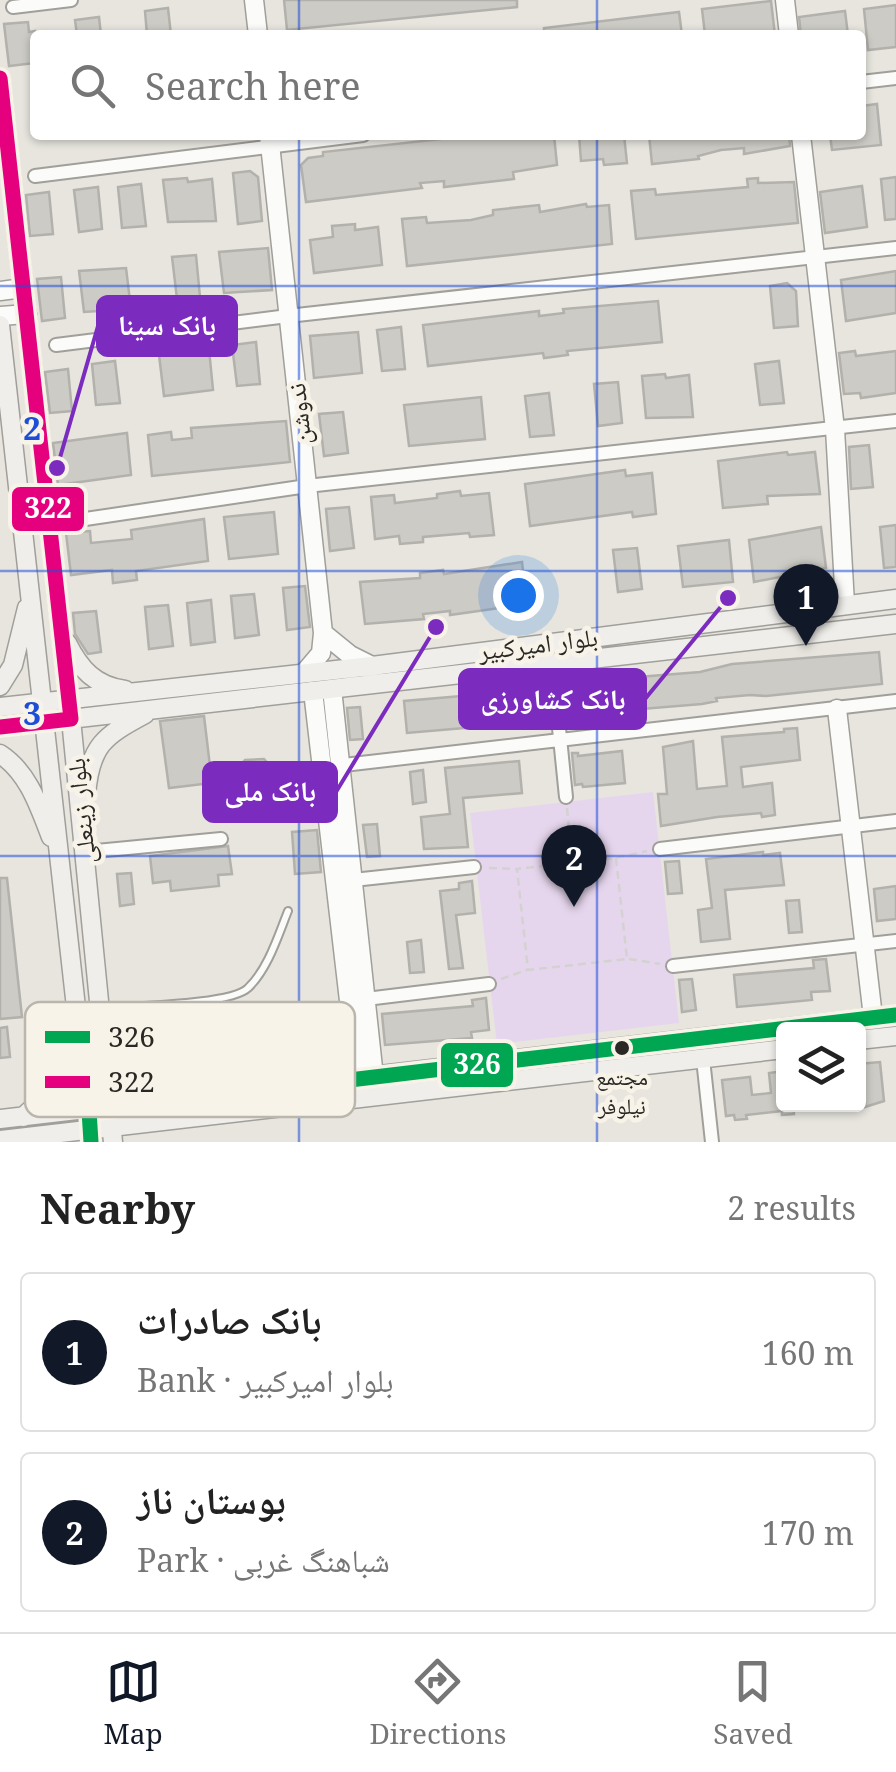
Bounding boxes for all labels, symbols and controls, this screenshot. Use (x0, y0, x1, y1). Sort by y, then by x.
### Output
search box (30, 30, 866, 140)
icon: search (65, 58, 120, 113)
text: Search here (145, 59, 361, 111)
callout: بانک سینا (98, 297, 236, 355)
text: بانک سینا (118, 305, 216, 343)
street label: ندوشن (278, 382, 318, 446)
text: 2 (23, 406, 41, 449)
line badge: 322 (10, 485, 86, 533)
text: 322 (24, 488, 72, 526)
pin: 1 (774, 564, 838, 646)
your location (493, 570, 544, 621)
street label: بلوار امیرکبیر (475, 619, 600, 667)
callout: بانک کشاورزی (460, 670, 645, 728)
text: بانک کشاورزی (480, 679, 626, 717)
text: 3 (23, 691, 41, 734)
street label: بلوار زینعلی (58, 757, 102, 866)
callout: بانک ملی (204, 763, 336, 821)
text: بانک ملی (224, 771, 316, 809)
pin: 2 (542, 824, 606, 907)
legend (25, 1002, 355, 1117)
text: 326 (108, 1017, 155, 1055)
map controls (776, 1022, 866, 1112)
button: layers (776, 1022, 866, 1112)
marker: مجتمع نیلوفر (612, 1038, 632, 1058)
line badge: 326 (439, 1041, 515, 1089)
text: 326 (453, 1044, 501, 1082)
place label: مجتمع نیلوفر (596, 1061, 648, 1120)
text: 322 (108, 1062, 155, 1100)
text: Nearby (40, 1179, 195, 1236)
text: 2 results (727, 1186, 856, 1229)
text: بانک صادرات (137, 1293, 321, 1345)
text: 1 (65, 1331, 84, 1374)
text: 160 m (762, 1331, 854, 1374)
text: Bank · بلوار امیرکبیر (137, 1358, 394, 1401)
text: بوستان ناز (137, 1473, 286, 1525)
text: 2 (65, 1511, 84, 1554)
text: 170 m (762, 1511, 854, 1554)
text: Park · شباهنگ غربی (137, 1538, 390, 1581)
tab: Map (103, 1654, 163, 1752)
tab: Directions (369, 1654, 506, 1752)
tab: Saved (713, 1654, 793, 1752)

